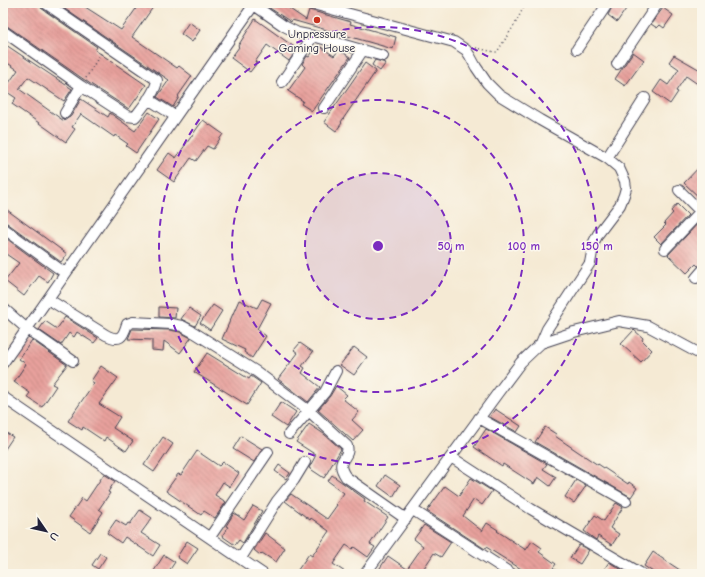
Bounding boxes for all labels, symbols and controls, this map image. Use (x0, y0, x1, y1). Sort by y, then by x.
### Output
marker: Unpressure Gaming House (312, 15, 322, 25)
place label: Unpressure Gaming House (279, 27, 355, 55)
centre of rings (371, 239, 385, 253)
text: 50 m (437, 239, 465, 253)
text: 100 m (508, 239, 540, 253)
text: 150 m (581, 239, 613, 253)
north arrow (26, 511, 66, 551)
text: U (46, 530, 61, 543)

